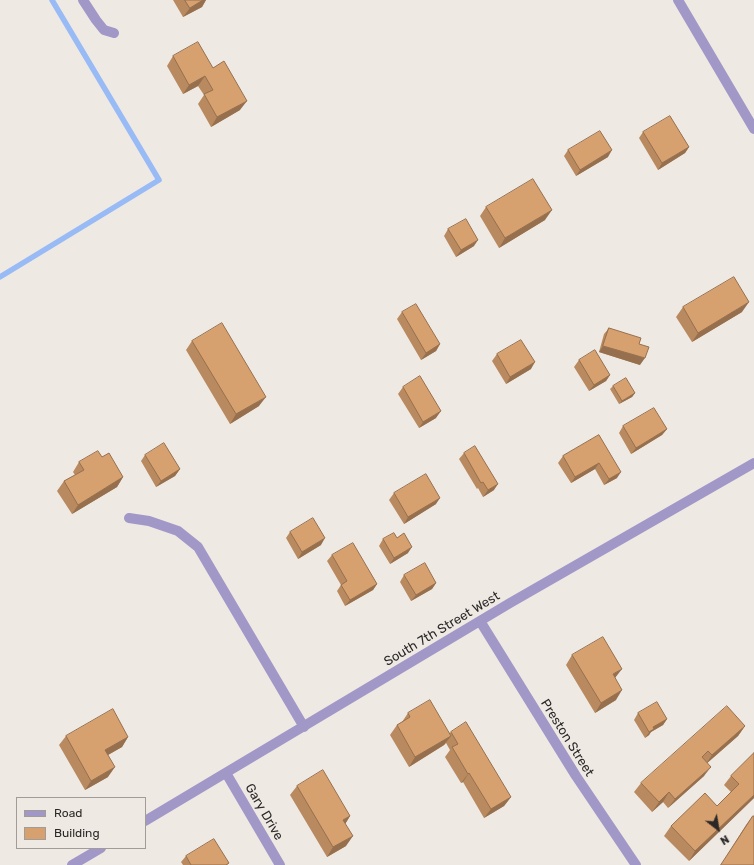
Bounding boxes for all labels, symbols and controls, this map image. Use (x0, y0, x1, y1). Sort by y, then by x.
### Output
street label: South 7th Street West (381, 588, 503, 670)
street label: Preston Street (537, 696, 597, 780)
street label: Gary Drive (242, 781, 286, 843)
legend (16, 797, 146, 849)
text: Road (54, 806, 82, 820)
north arrow (698, 809, 738, 849)
text: Building (54, 826, 100, 840)
text: N (718, 832, 731, 847)

